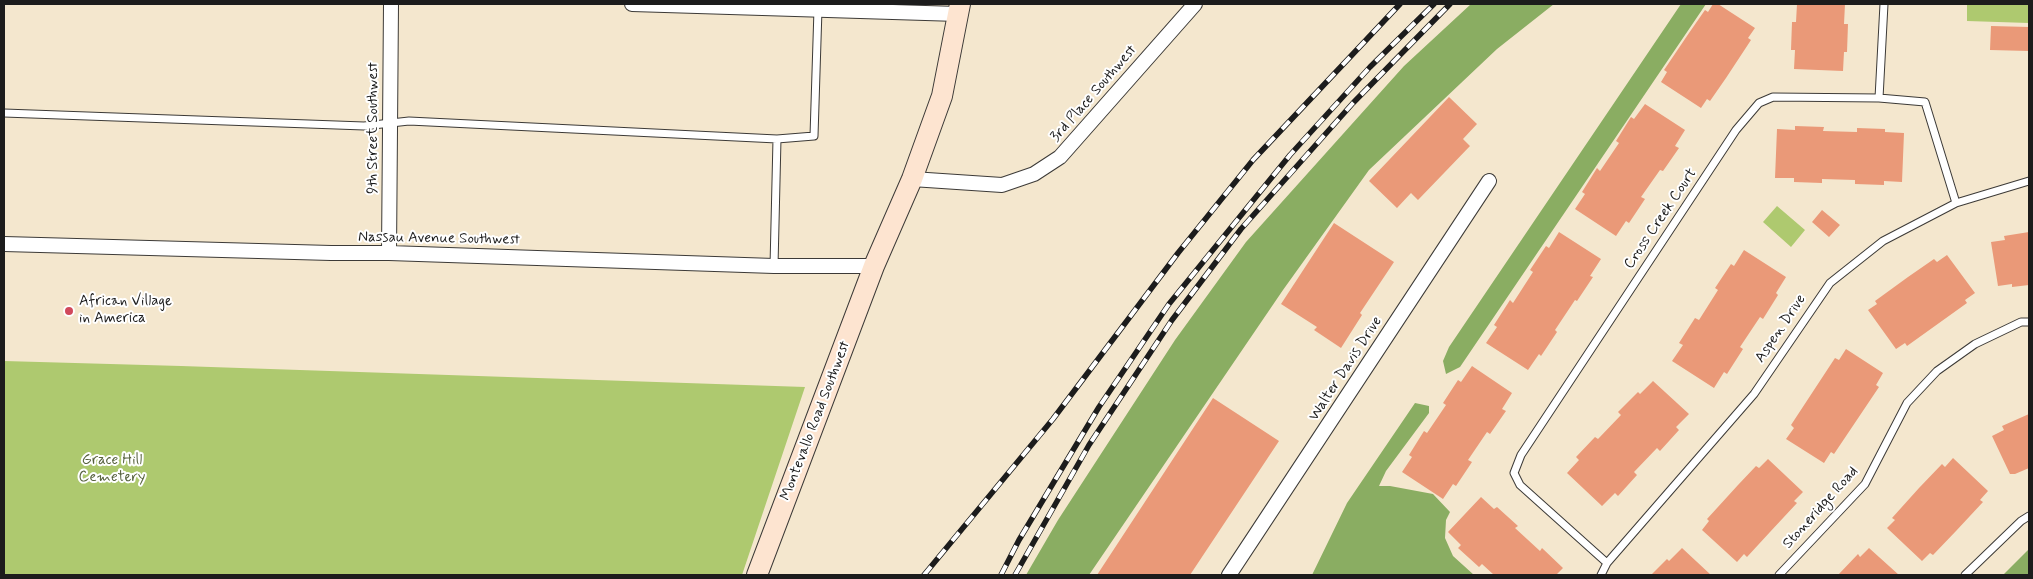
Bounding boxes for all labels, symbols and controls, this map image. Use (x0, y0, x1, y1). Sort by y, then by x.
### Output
street label: 3rd Place Southwest (1047, 42, 1141, 146)
street label: 9th Street Southwest (365, 62, 383, 194)
street label: Cross Creek Court (1621, 165, 1701, 273)
street label: Nassau Avenue Southwest (358, 229, 520, 249)
street label: Aspen Drive (1752, 291, 1810, 367)
place label: African Village in America (79, 293, 172, 328)
marker: African Village in America (63, 305, 75, 317)
street label: Walter Davis Drive (1306, 313, 1386, 425)
street label: Montevallo Road Southwest (777, 339, 855, 503)
park label: Grace Hill Cemetery (79, 452, 145, 487)
street label: Stoneridge Road (1779, 463, 1863, 553)

